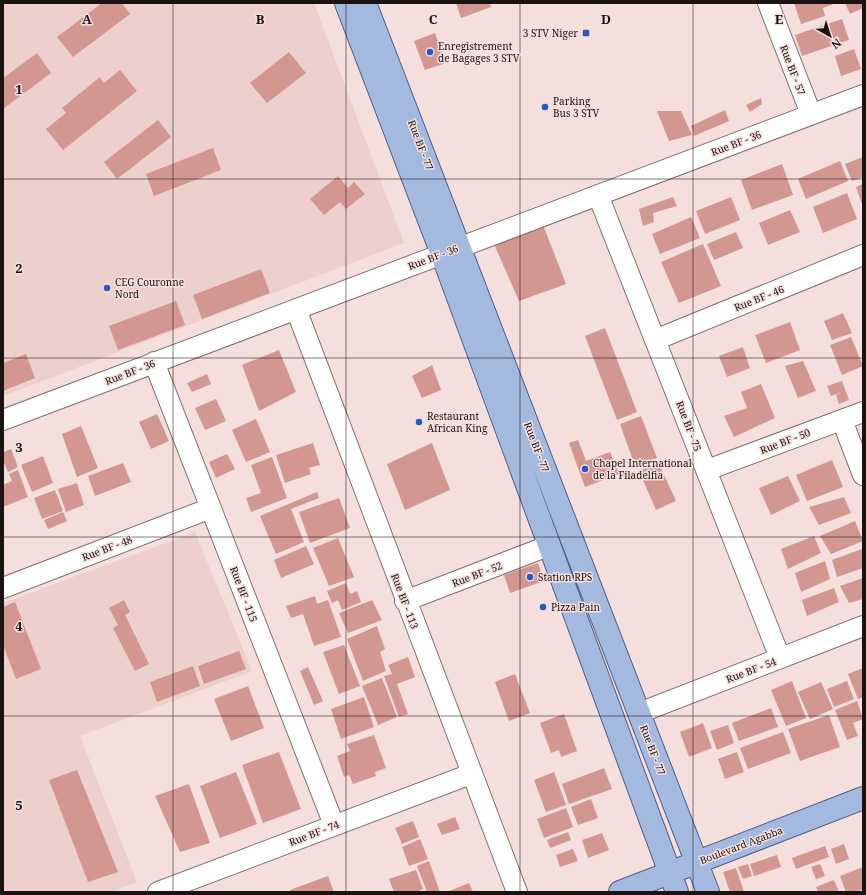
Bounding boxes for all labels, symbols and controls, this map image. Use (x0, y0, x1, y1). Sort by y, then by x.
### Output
text: A (82, 10, 92, 28)
text: B (256, 10, 265, 28)
text: C (429, 10, 438, 28)
text: D (601, 10, 611, 28)
text: E (775, 10, 784, 28)
north arrow (810, 16, 850, 56)
place label: 3 STV Niger (523, 26, 578, 40)
marker: 3 STV Niger (581, 28, 591, 38)
text: N (828, 36, 845, 53)
place label: Enregistrement de Bagages 3 STV (438, 39, 520, 65)
street label: Rue BF - 57 (777, 43, 809, 98)
marker: Enregistrement de Bagages 3 STV (425, 47, 435, 57)
text: 1 (15, 80, 23, 98)
place label: Parking Bus 3 STV (553, 94, 600, 120)
marker: Parking Bus 3 STV (540, 102, 550, 112)
street label: Rue BF - 77 (405, 118, 437, 173)
street label: Rue BF - 36 (709, 127, 764, 159)
street label: Rue BF - 36 (406, 241, 461, 273)
text: 2 (15, 259, 23, 277)
place label: CEG Couronne Nord (115, 275, 184, 301)
street label: Rue BF - 46 (732, 281, 786, 314)
marker: CEG Couronne Nord (102, 283, 112, 293)
street label: Rue BF - 36 (103, 356, 158, 388)
street label: Rue BF - 75 (673, 399, 705, 453)
place label: Restaurant African King (427, 409, 488, 435)
marker: Restaurant African King (414, 417, 424, 427)
street label: Rue BF - 77 (521, 420, 553, 475)
street label: Rue BF - 50 (758, 425, 813, 457)
text: 3 (15, 438, 23, 456)
place label: Chapel International de la Filadelfia (593, 456, 692, 482)
marker: Chapel International de la Filadelfia (580, 464, 590, 474)
street label: Rue BF - 48 (80, 532, 135, 564)
street label: Rue BF - 52 (450, 558, 504, 590)
street label: Rue BF - 115 (227, 564, 261, 624)
place label: Station RPS (538, 570, 592, 584)
street label: Rue BF - 113 (388, 571, 422, 631)
marker: Station RPS (525, 572, 535, 582)
place label: Pizza Pain (551, 600, 601, 614)
marker: Pizza Pain (538, 602, 548, 612)
text: 4 (15, 617, 23, 635)
street label: Rue BF - 54 (724, 654, 779, 686)
street label: Rue BF - 77 (637, 723, 669, 778)
text: 5 (15, 796, 23, 814)
street label: Rue BF - 74 (287, 817, 342, 849)
street label: Boulevard Agabba (698, 823, 785, 867)

